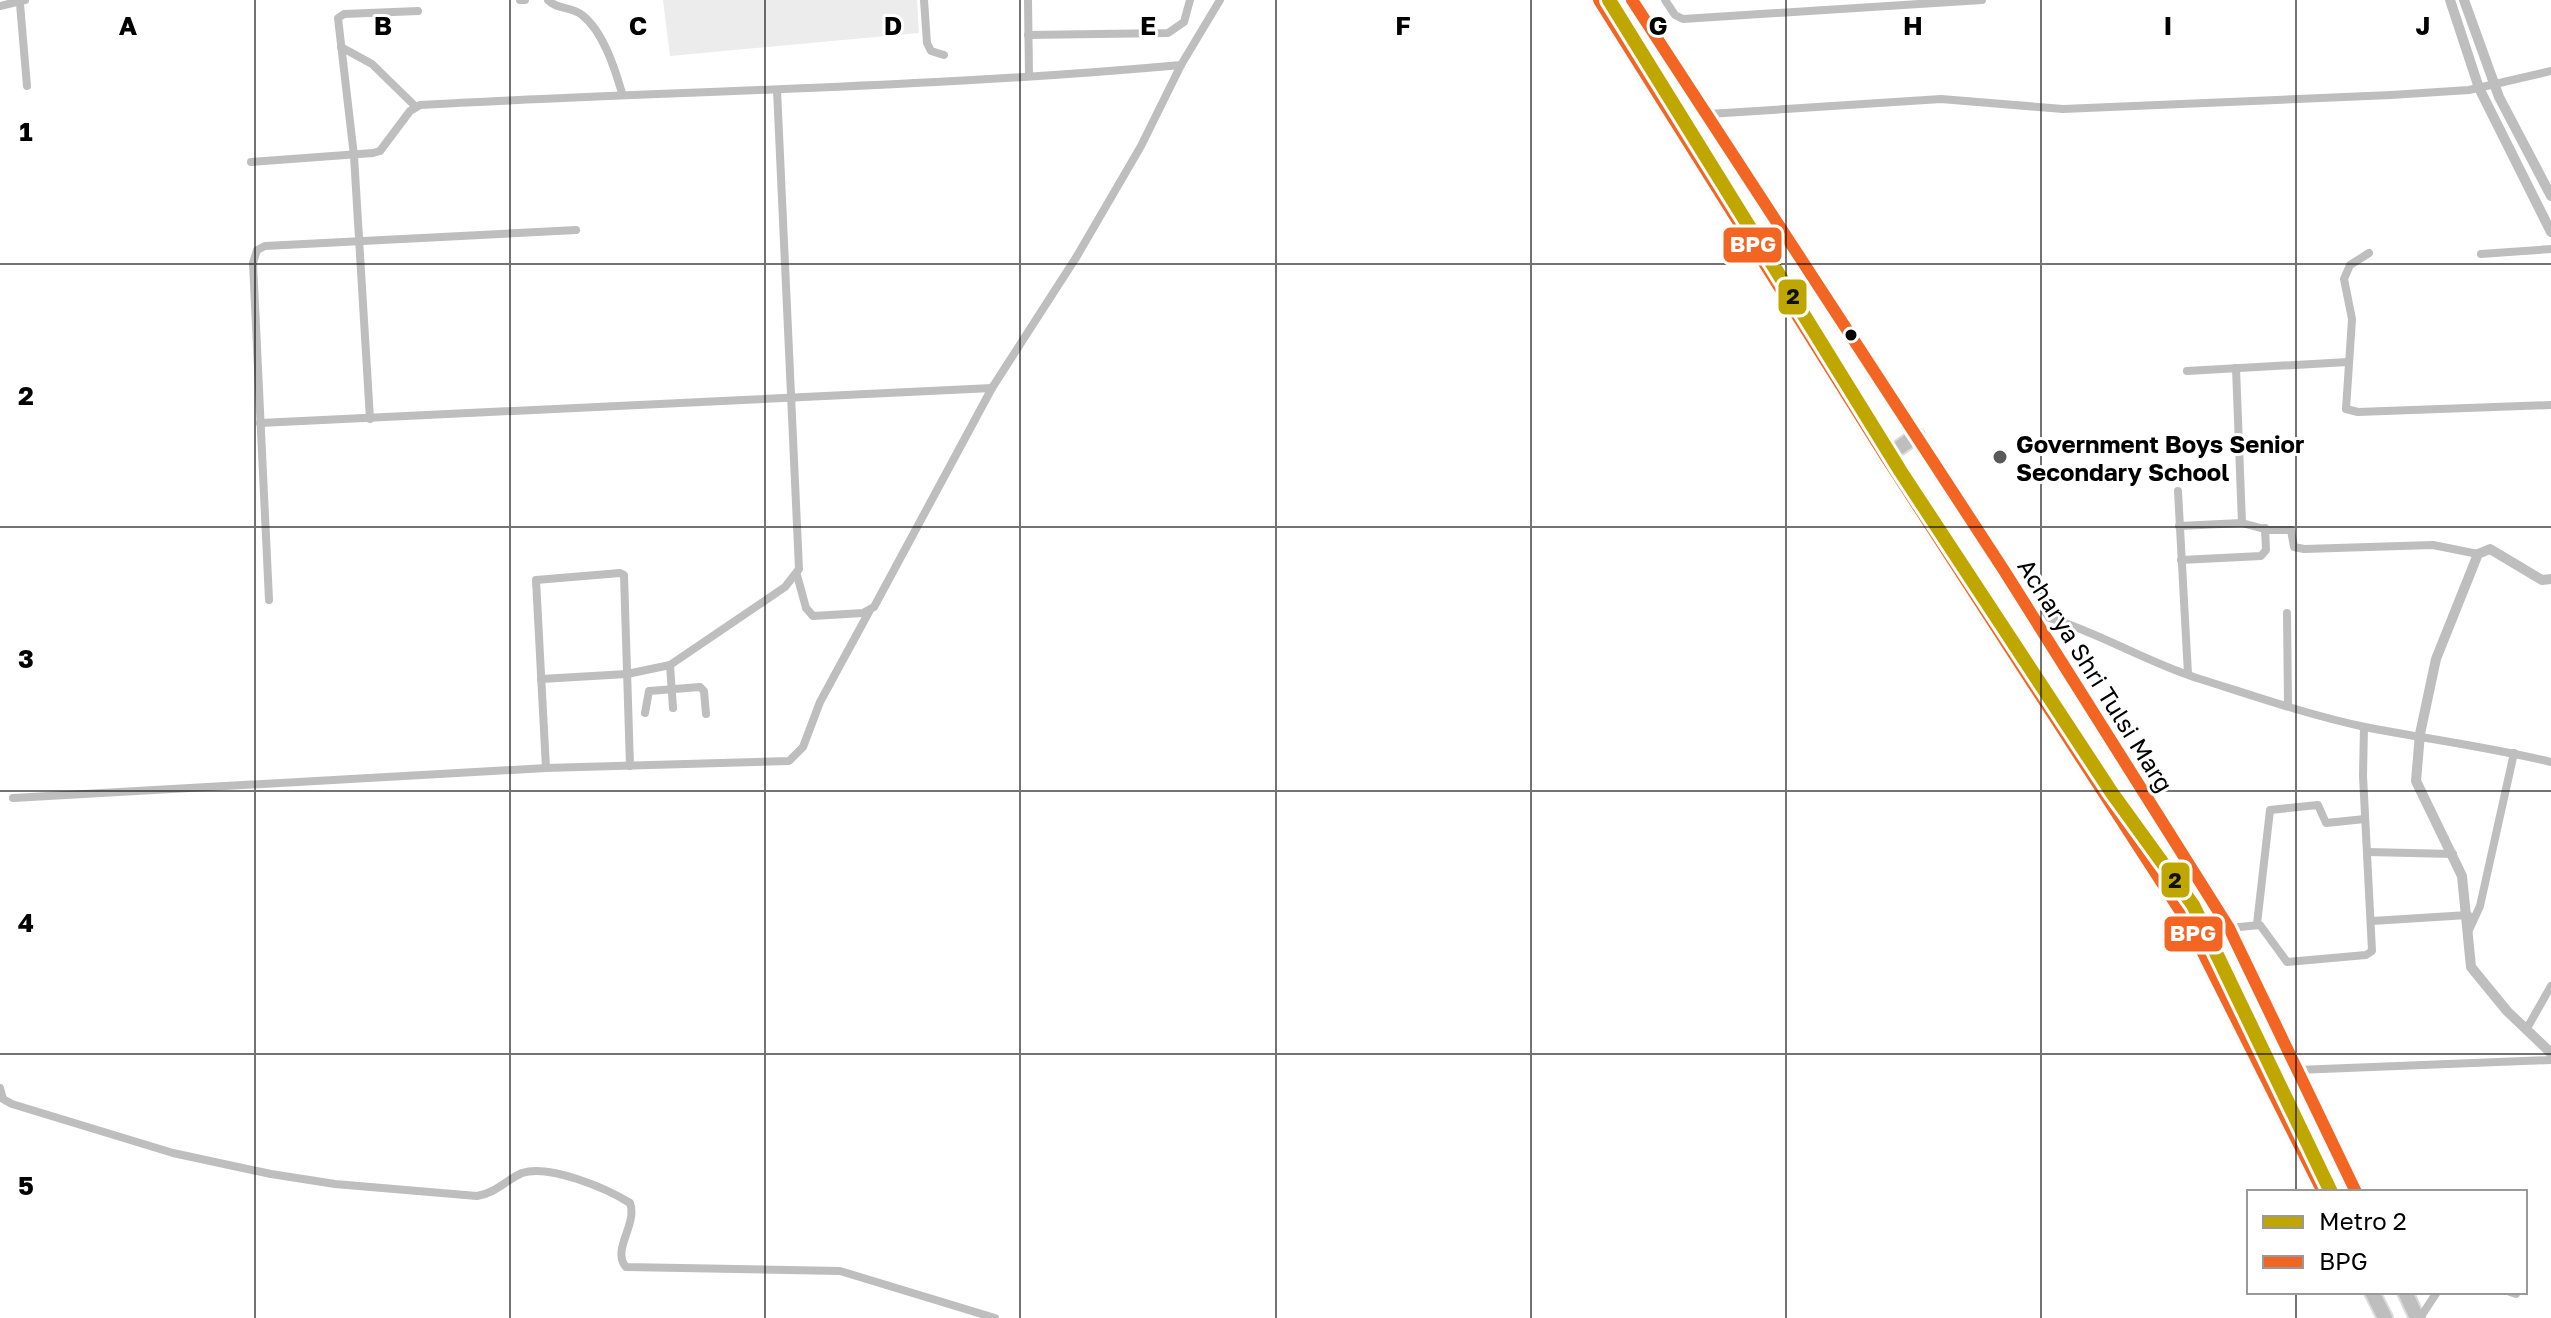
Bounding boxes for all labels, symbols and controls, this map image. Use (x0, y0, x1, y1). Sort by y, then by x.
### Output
text: A (119, 10, 138, 41)
text: B (374, 10, 392, 41)
text: C (629, 10, 647, 41)
text: D (884, 10, 902, 41)
text: E (1140, 10, 1156, 41)
text: F (1395, 10, 1411, 41)
text: G (1648, 10, 1668, 41)
text: H (1903, 10, 1923, 41)
text: I (2164, 10, 2172, 41)
text: J (2416, 10, 2430, 41)
text: 1 (19, 116, 33, 147)
line badge: BPG (1722, 226, 1783, 264)
text: BPG (1730, 230, 1776, 257)
line badge: 2 (1777, 278, 1808, 316)
text: 2 (1786, 282, 1800, 309)
unlabelled marker (1843, 327, 1859, 343)
text: 2 (18, 380, 34, 411)
place label: Government Boys Senior Secondary School (2016, 429, 2304, 486)
marker: Government Boys Senior Secondary School (1991, 448, 2009, 466)
street label: Acharya Shri Tulsi Marg (2012, 553, 2180, 797)
text: 3 (18, 643, 34, 674)
line badge: 2 (2160, 861, 2191, 899)
text: 2 (2168, 866, 2182, 893)
text: 4 (18, 907, 34, 938)
line badge: BPG (2163, 915, 2224, 953)
text: BPG (2170, 919, 2216, 946)
text: 5 (18, 1170, 34, 1201)
legend (2247, 1190, 2527, 1294)
text: Metro 2 (2319, 1206, 2407, 1235)
text: BPG (2319, 1246, 2368, 1275)

